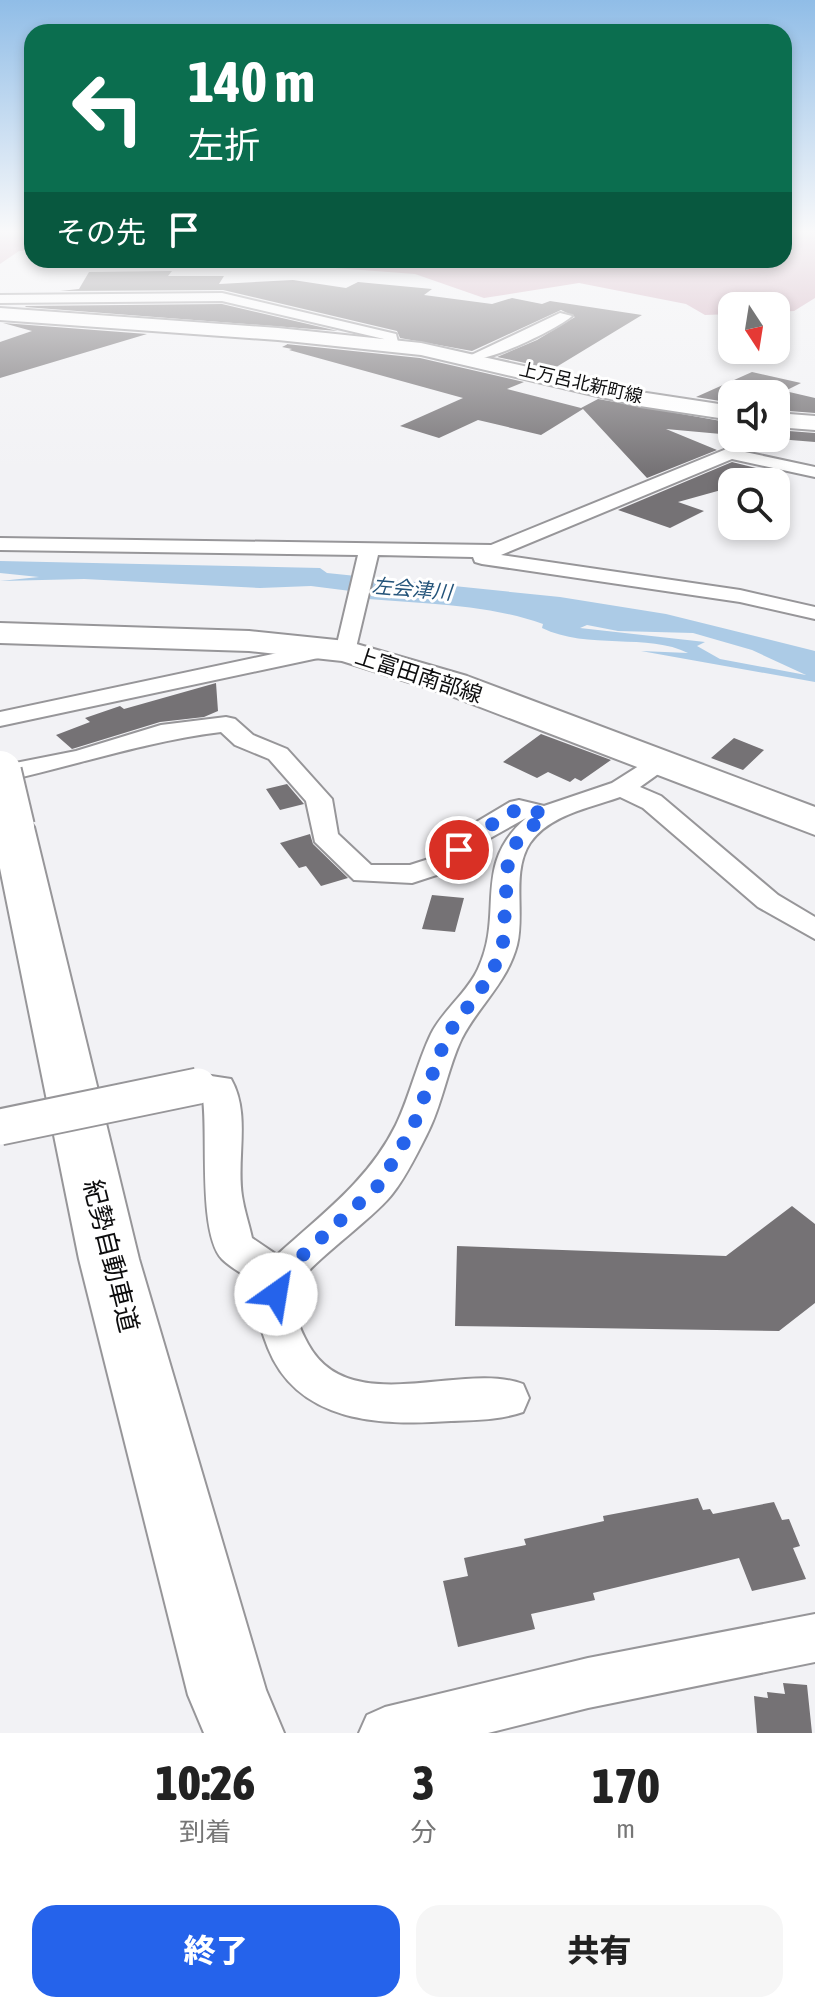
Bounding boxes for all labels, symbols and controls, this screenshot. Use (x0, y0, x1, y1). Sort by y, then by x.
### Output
text: 140 m (188, 50, 315, 114)
icon: left (56, 56, 160, 160)
text: 左折 (188, 124, 260, 166)
icon: arrive (162, 208, 206, 252)
text: その先 (56, 215, 146, 249)
north arrow (718, 292, 790, 364)
map controls (718, 292, 790, 540)
street label: 上万呂北新町線 (517, 358, 645, 407)
button: sound (718, 380, 790, 452)
button: search (718, 468, 790, 540)
water label: 左会津川 (371, 574, 455, 604)
street label: 上富田南部線 (352, 642, 486, 708)
pin (425, 816, 493, 884)
icon: arrive (437, 828, 481, 872)
street label: 紀勢自動車道 (78, 1177, 144, 1335)
position arrow (234, 1252, 318, 1336)
text: 10:26 (155, 1755, 255, 1810)
text: 3 (412, 1755, 435, 1810)
text: 170 (592, 1758, 660, 1813)
text: m (616, 1814, 635, 1844)
text: 到着 (179, 1817, 231, 1847)
text: 分 (411, 1817, 437, 1847)
button: 終了 (32, 1905, 400, 1997)
button: 共有 (416, 1905, 783, 1997)

